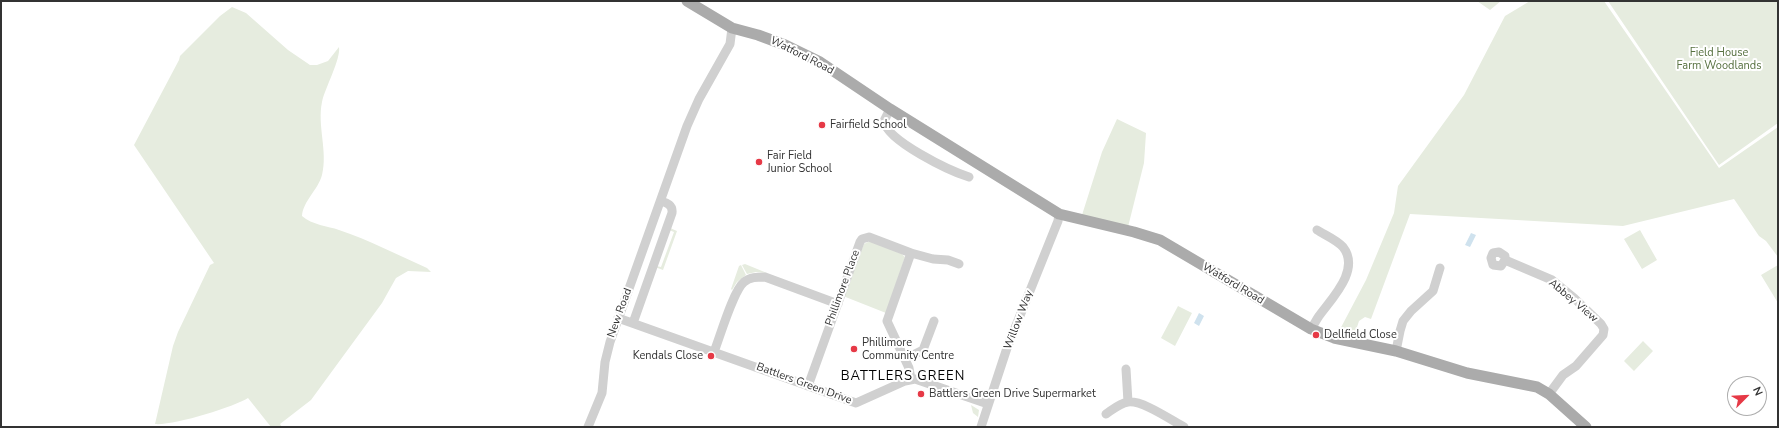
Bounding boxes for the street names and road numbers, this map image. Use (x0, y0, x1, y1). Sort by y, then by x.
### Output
street label: Watford Road (768, 34, 836, 78)
street label: Phillimore Place (823, 248, 863, 328)
street label: Watford Road (1200, 260, 1266, 308)
street label: Abbey View (1546, 277, 1600, 325)
street label: New Road (605, 287, 635, 339)
street label: Willow Way (1002, 289, 1036, 351)
street label: Battlers Green Drive (754, 361, 854, 407)

